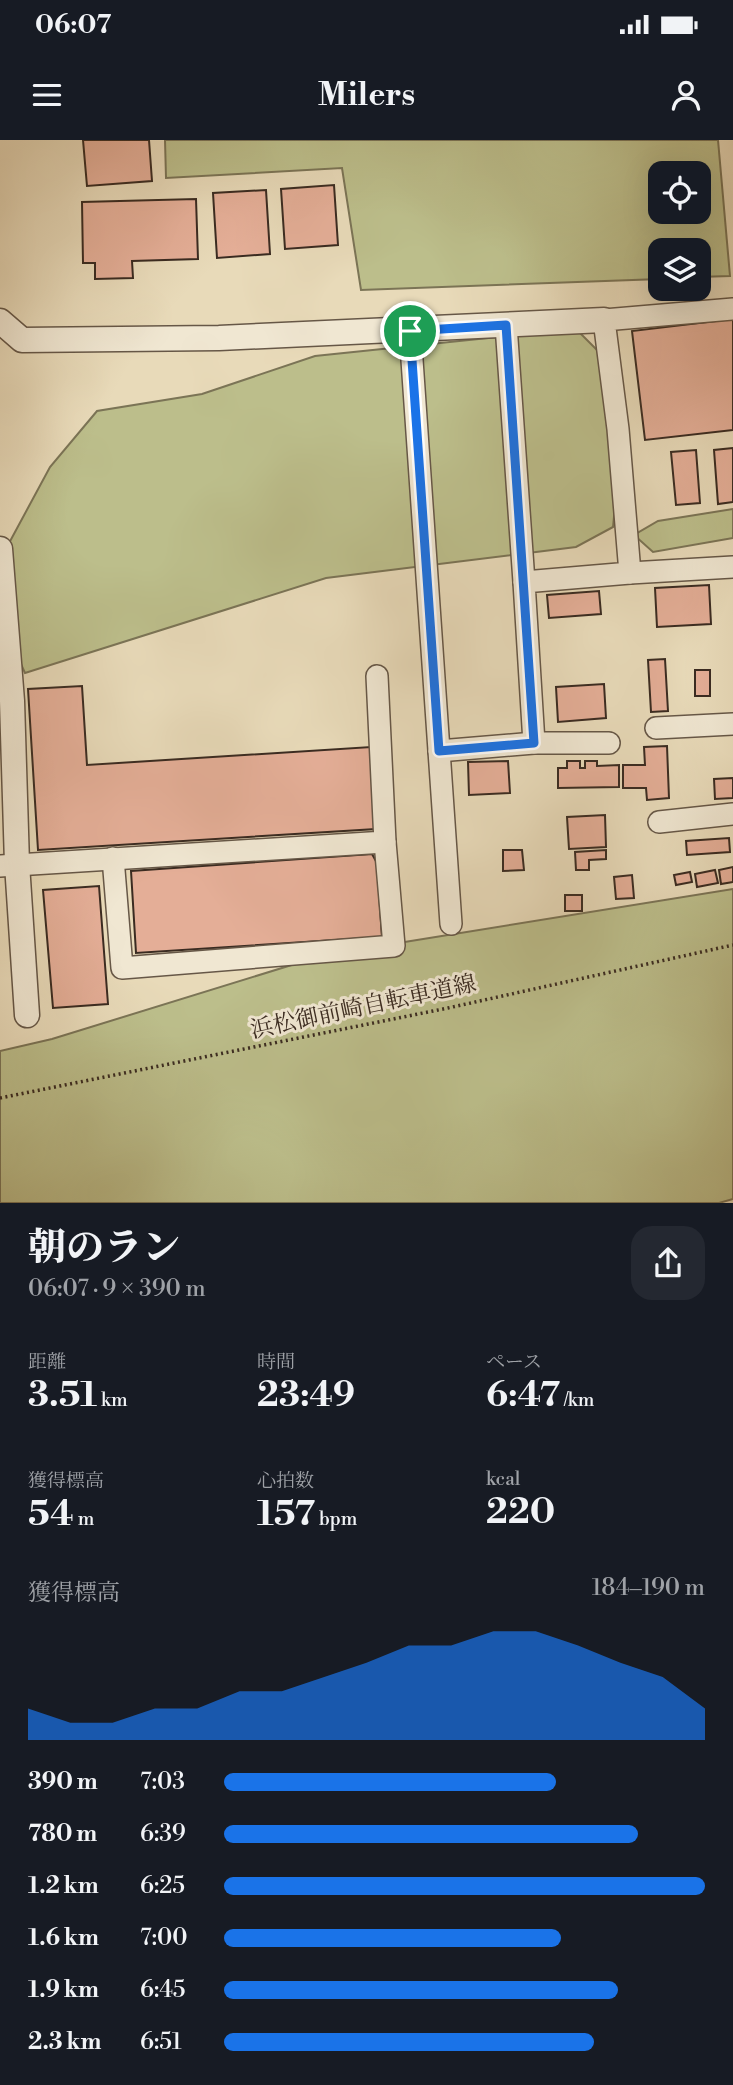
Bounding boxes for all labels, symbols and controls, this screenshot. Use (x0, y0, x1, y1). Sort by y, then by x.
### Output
text: 06:07 (35, 9, 111, 41)
text: Milers (318, 75, 415, 115)
icon: menu (28, 76, 66, 114)
icon: person (667, 76, 705, 114)
map controls (648, 161, 711, 301)
button: locate (648, 161, 711, 224)
button: layers (648, 238, 711, 301)
pin (380, 301, 440, 361)
icon: arrive (391, 312, 429, 350)
street label: 浜松御前崎自転車道線 (248, 969, 479, 1045)
text: 朝のラン (28, 1225, 180, 1272)
button: share (631, 1226, 705, 1300)
text: 06:07 · 9 × 390 m (28, 1275, 206, 1303)
text: 距離 (28, 1350, 66, 1374)
text: 時間 (257, 1350, 295, 1374)
text: ペース (486, 1350, 542, 1374)
text: 3.51 (28, 1374, 97, 1417)
text: 23:49 (257, 1374, 355, 1417)
text: 6:47 (486, 1374, 560, 1417)
text: km (97, 1388, 128, 1412)
text: /km (560, 1388, 594, 1412)
text: kcal (486, 1467, 520, 1491)
text: 獲得標高 (28, 1469, 104, 1493)
text: 心拍数 (257, 1469, 314, 1493)
text: 220 (486, 1491, 555, 1534)
text: 54 (28, 1493, 74, 1536)
text: 157 (257, 1493, 315, 1536)
text: m (74, 1507, 94, 1531)
text: bpm (315, 1507, 357, 1531)
text: 184–190 m (592, 1574, 705, 1602)
text: 獲得標高 (28, 1579, 120, 1607)
text: 390 m (28, 1768, 98, 1796)
text: 7:03 (140, 1768, 185, 1796)
text: 780 m (28, 1820, 97, 1848)
text: 6:39 (140, 1820, 186, 1848)
text: 1.2 km (28, 1872, 99, 1900)
text: 6:25 (140, 1872, 185, 1900)
text: 1.6 km (28, 1924, 99, 1952)
text: 7:00 (140, 1924, 188, 1952)
text: 1.9 km (28, 1976, 99, 2004)
text: 6:45 (140, 1976, 186, 2004)
text: 2.3 km (28, 2028, 101, 2056)
text: 6:51 (140, 2028, 182, 2056)

